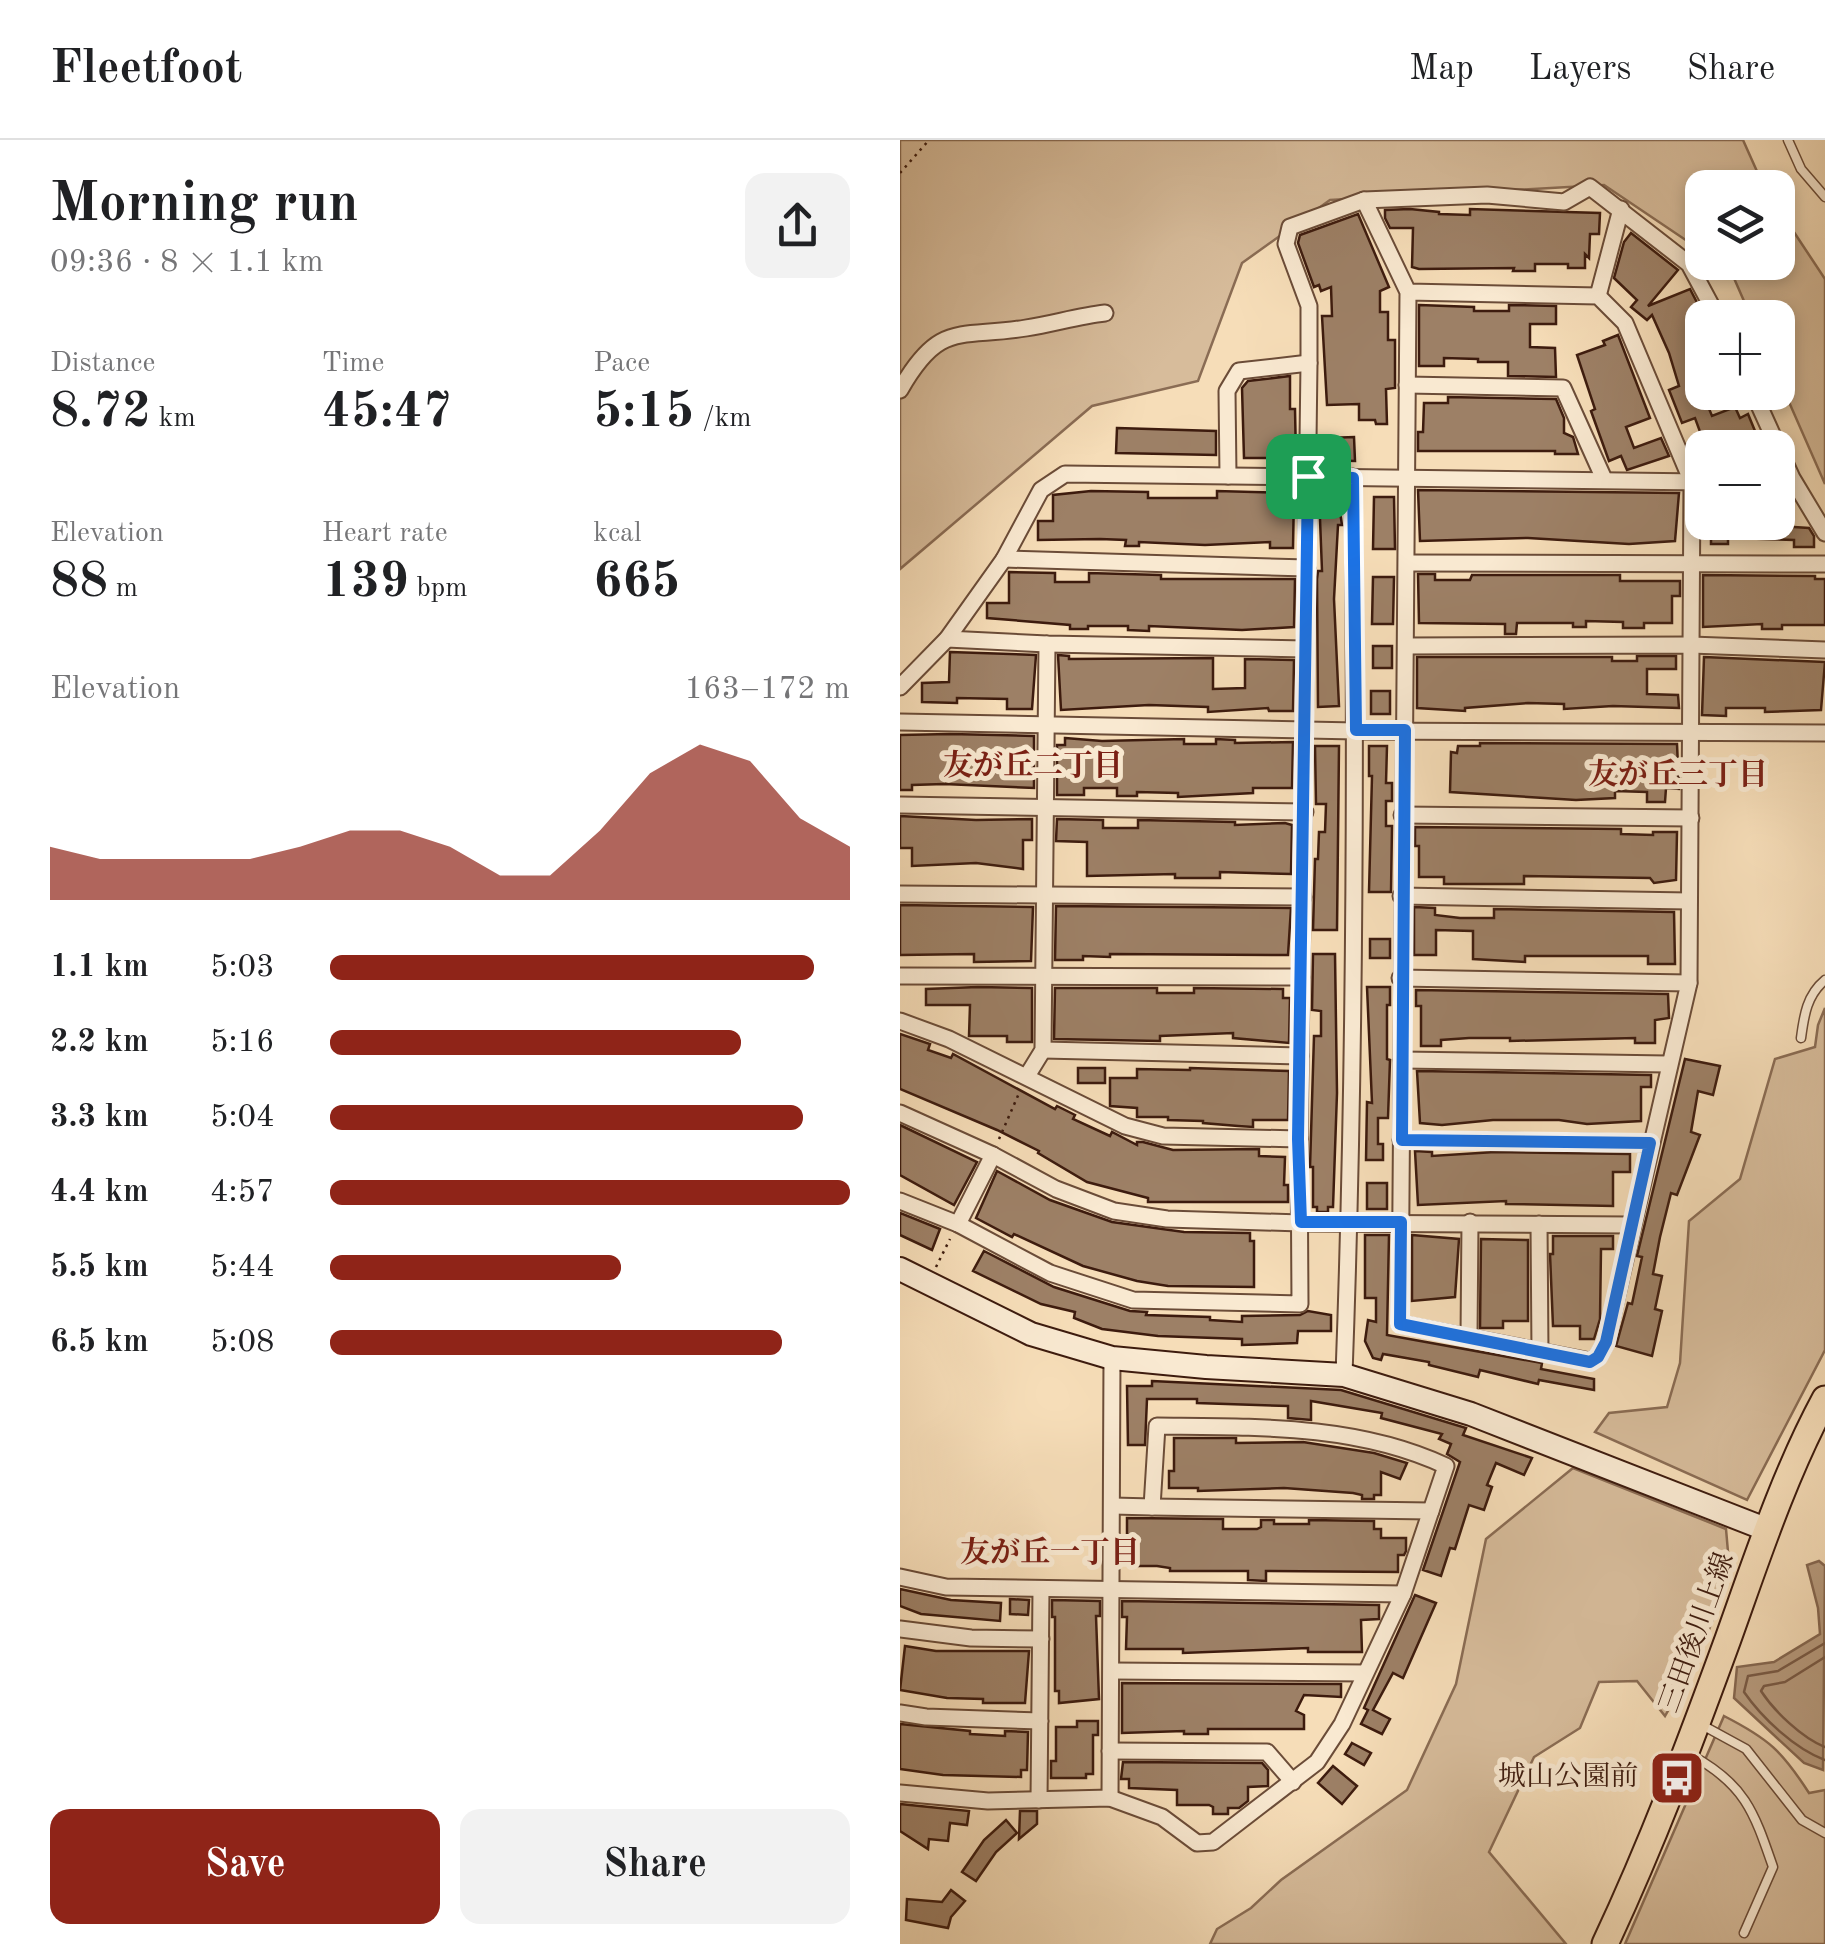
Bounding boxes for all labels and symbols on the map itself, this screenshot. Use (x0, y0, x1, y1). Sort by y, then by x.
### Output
pin (1266, 434, 1351, 519)
district label: 友が丘二丁目 (943, 749, 1123, 782)
district label: 友が丘三丁目 (1588, 758, 1768, 791)
district label: 友が丘一丁目 (960, 1536, 1140, 1569)
street label: 三田後川上線 (1653, 1548, 1740, 1717)
bus stop icon: 城山公園前 (1647, 1748, 1707, 1808)
place label: 城山公園前 (1498, 1761, 1638, 1792)

